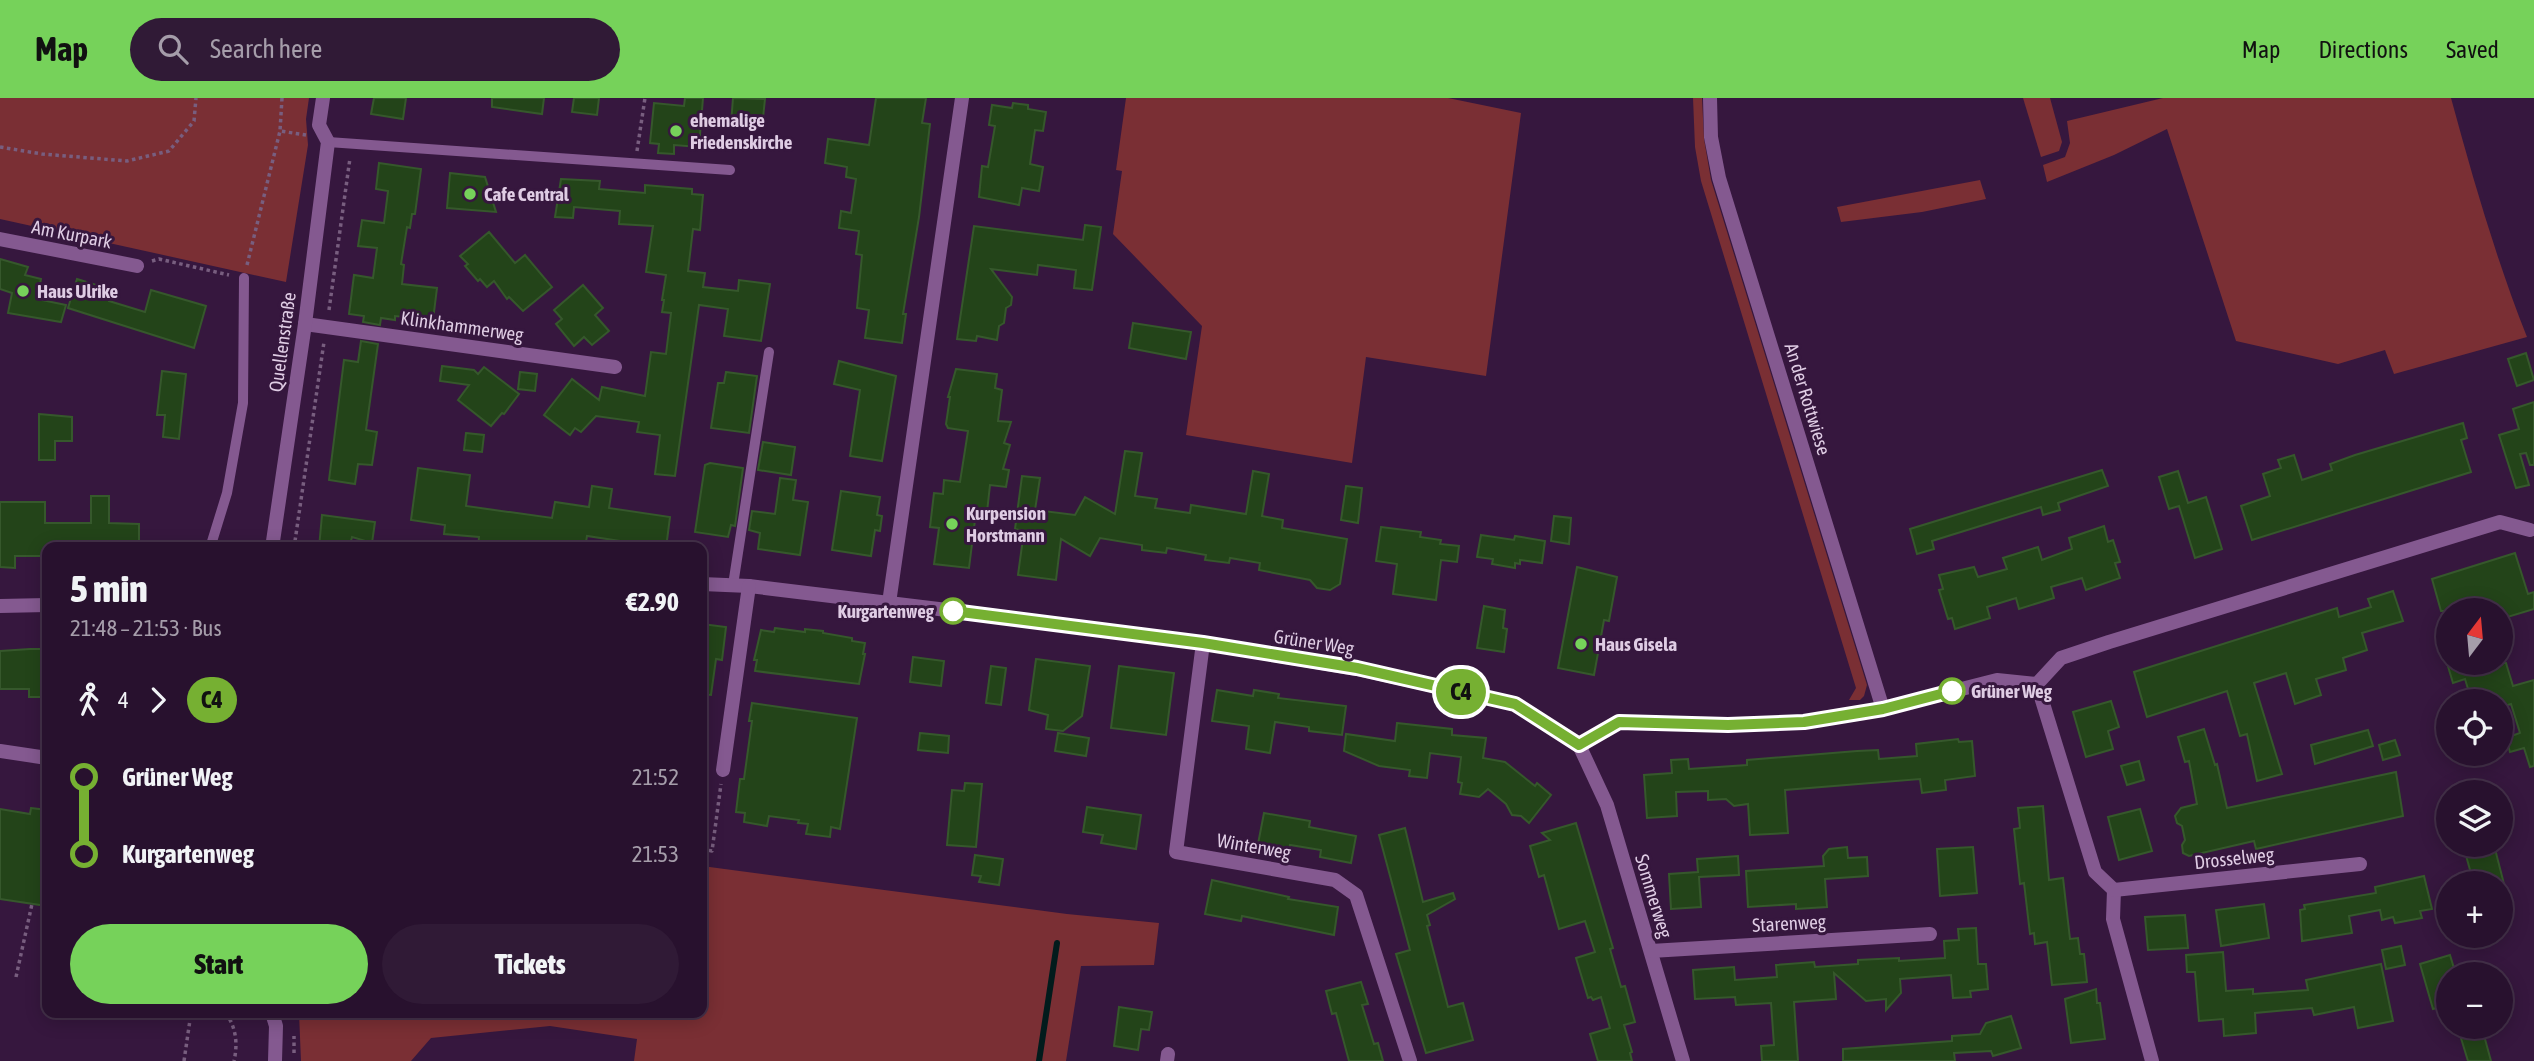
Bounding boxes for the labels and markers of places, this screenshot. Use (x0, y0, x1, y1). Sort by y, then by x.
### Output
place label: ehemalige Friedenskirche (690, 109, 793, 153)
marker: ehemalige Friedenskirche (668, 123, 684, 139)
place label: Cafe Central (484, 183, 570, 205)
marker: Cafe Central (462, 186, 478, 202)
place label: Haus Ulrike (37, 280, 119, 302)
marker: Haus Ulrike (15, 283, 31, 299)
place label: Kurpension Horstmann (966, 502, 1046, 546)
marker: Kurpension Horstmann (944, 516, 960, 532)
marker: Kurgartenweg (940, 598, 966, 624)
place label: Kurgartenweg (838, 600, 935, 622)
place label: Haus Gisela (1595, 633, 1677, 655)
marker: Haus Gisela (1573, 636, 1589, 652)
marker: Grüner Weg (1939, 678, 1965, 704)
place label: Grüner Weg (1971, 680, 2053, 702)

